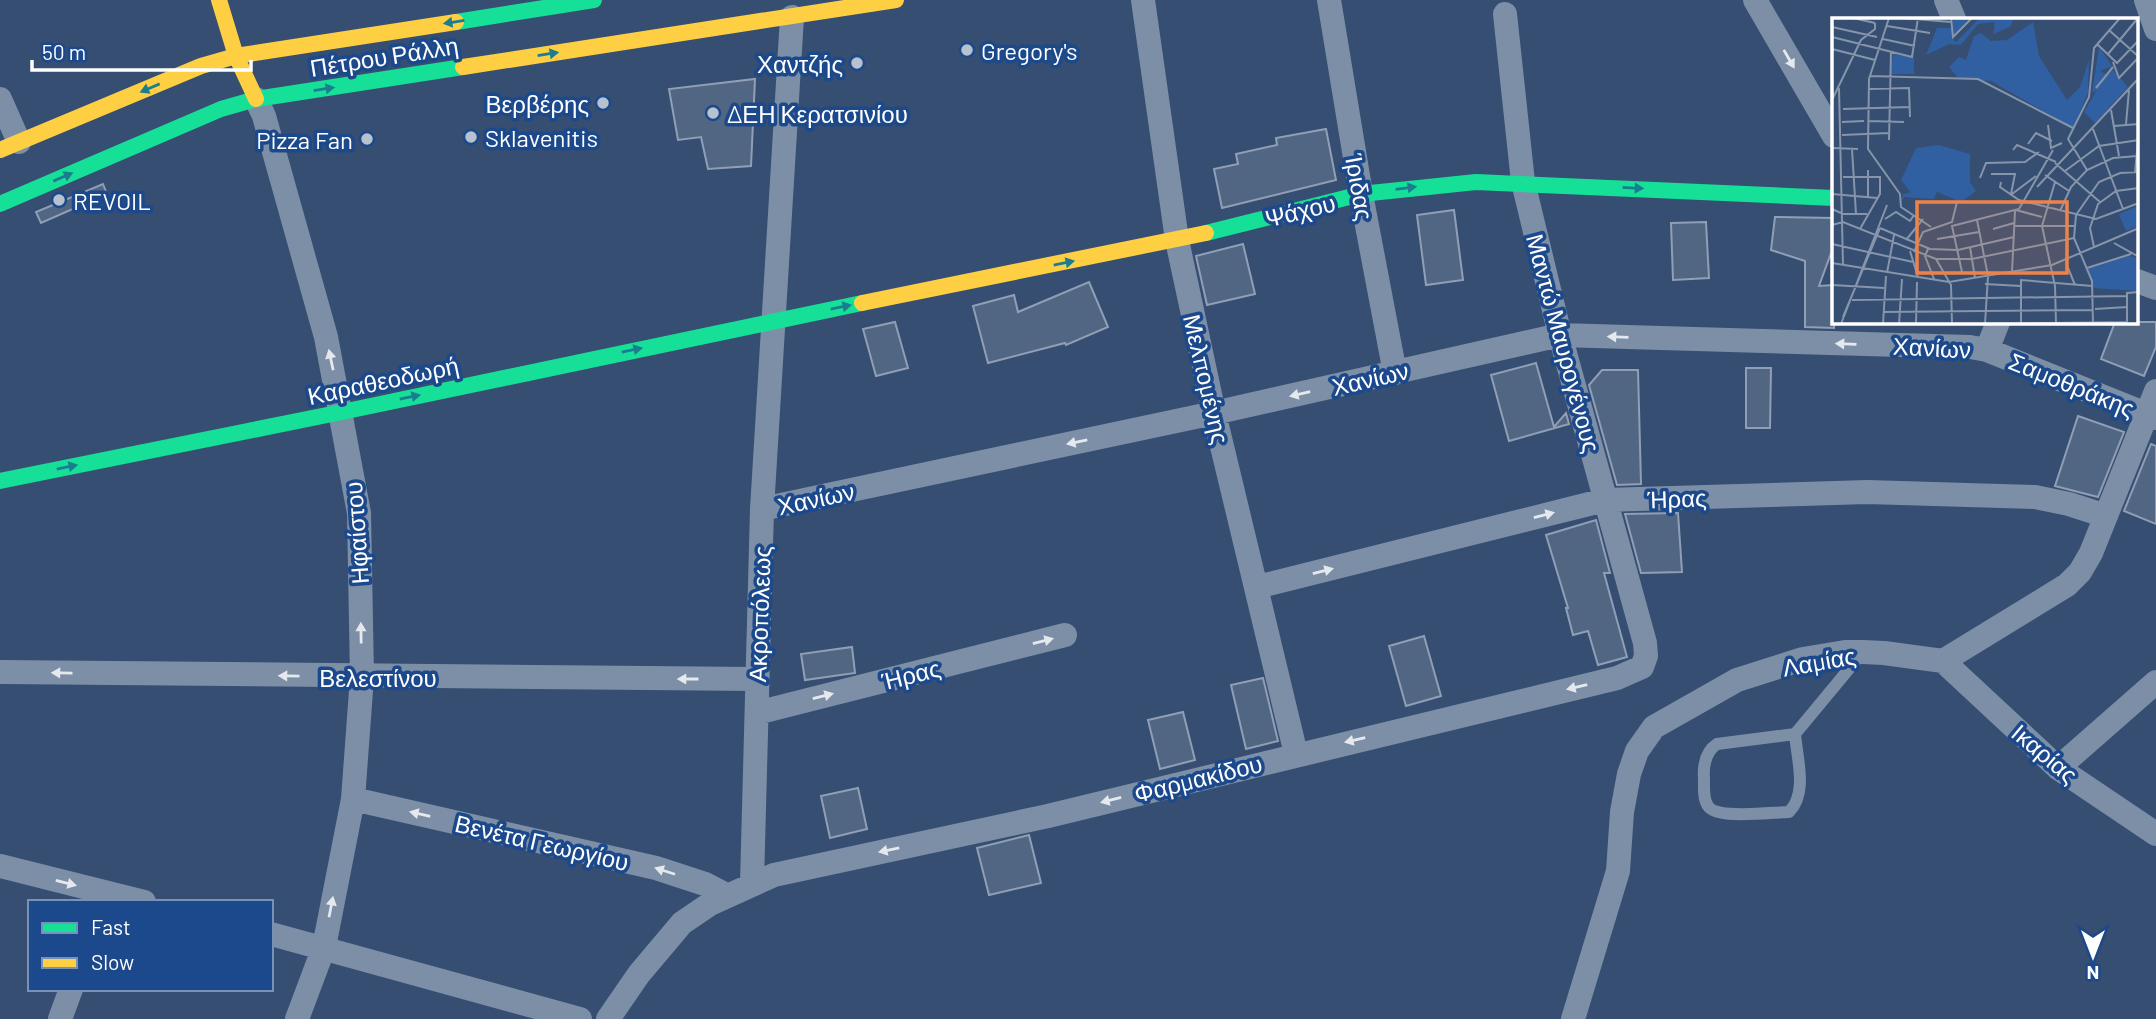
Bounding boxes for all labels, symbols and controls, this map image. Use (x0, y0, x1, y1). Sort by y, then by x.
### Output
one-way arrow (443, 17, 465, 28)
inset map (1832, 18, 2138, 324)
scale bar (32, 28, 250, 72)
street label: Πέτρου Ράλλη (308, 30, 460, 82)
place label: Gregory's (981, 36, 1078, 65)
text: 50 m (42, 39, 86, 64)
marker: Gregory's (959, 42, 975, 58)
one-way arrow (537, 48, 559, 59)
place label: Χαντζής (757, 49, 843, 78)
one-way arrow (1783, 49, 1795, 69)
marker: Χαντζής (849, 55, 865, 71)
one-way arrow (139, 83, 160, 94)
one-way arrow (313, 83, 335, 94)
place label: Βερβέρης (486, 89, 589, 118)
marker: Βερβέρης (595, 95, 611, 111)
place label: ΔΕΗ Κερατσινίου (727, 99, 908, 128)
marker: ΔΕΗ Κερατσινίου (705, 105, 721, 121)
place label: Sklavenitis (485, 123, 598, 152)
place label: Pizza Fan (256, 125, 353, 154)
marker: Sklavenitis (463, 129, 479, 145)
marker: Pizza Fan (359, 131, 375, 147)
street label: Ίριδας (1340, 151, 1380, 223)
one-way arrow (52, 171, 73, 182)
one-way arrow (1622, 182, 1644, 193)
one-way arrow (1395, 183, 1417, 194)
place label: REVOIL (73, 186, 151, 215)
street label: Ψάχου (1262, 187, 1338, 233)
marker: REVOIL (51, 192, 67, 208)
street label: Μαντώ Μαυρογένους (1521, 230, 1607, 456)
one-way arrow (1053, 257, 1075, 268)
one-way arrow (830, 301, 852, 312)
street label: Μελπομένης (1178, 311, 1236, 447)
street label: Χανίων (1892, 330, 1972, 364)
one-way arrow (1607, 331, 1629, 343)
one-way arrow (1835, 338, 1857, 349)
one-way arrow (621, 345, 643, 356)
street label: Σαμοθράκης (2005, 346, 2139, 422)
one-way arrow (325, 349, 336, 371)
street label: Καραθεοδωρή (305, 350, 461, 410)
street label: Χανίων (1329, 355, 1411, 401)
one-way arrow (1288, 389, 1310, 400)
one-way arrow (399, 392, 421, 403)
one-way arrow (1066, 437, 1088, 448)
one-way arrow (56, 462, 78, 473)
street label: Χανίων (775, 476, 857, 520)
street label: Ηφαίστου (338, 481, 374, 585)
street label: Ήρας (1646, 482, 1707, 514)
one-way arrow (1533, 509, 1555, 520)
street label: Ακροπόλεως (742, 545, 776, 683)
one-way arrow (1312, 565, 1334, 576)
one-way arrow (355, 622, 367, 644)
one-way arrow (1033, 635, 1055, 646)
street label: Λαμίας (1780, 640, 1858, 682)
street label: Ήρας (878, 653, 943, 695)
street label: Βελεστίνου (319, 663, 437, 692)
one-way arrow (50, 667, 72, 679)
one-way arrow (278, 670, 300, 682)
one-way arrow (677, 673, 699, 684)
one-way arrow (1566, 682, 1588, 693)
one-way arrow (812, 690, 834, 701)
street label: Ικαρίας (2006, 717, 2084, 789)
one-way arrow (1344, 735, 1366, 746)
street label: Φαρμακίδου (1131, 748, 1265, 808)
one-way arrow (1100, 795, 1122, 806)
street label: Βενέτα Γεωργίου (452, 808, 632, 876)
one-way arrow (408, 809, 430, 820)
one-way arrow (878, 845, 900, 856)
one-way arrow (654, 865, 675, 876)
one-way arrow (55, 877, 77, 888)
one-way arrow (326, 896, 337, 918)
legend (28, 900, 273, 991)
text: Fast (91, 914, 131, 939)
north arrow (2058, 921, 2128, 991)
text: Slow (91, 949, 134, 974)
text: N (2087, 962, 2099, 985)

